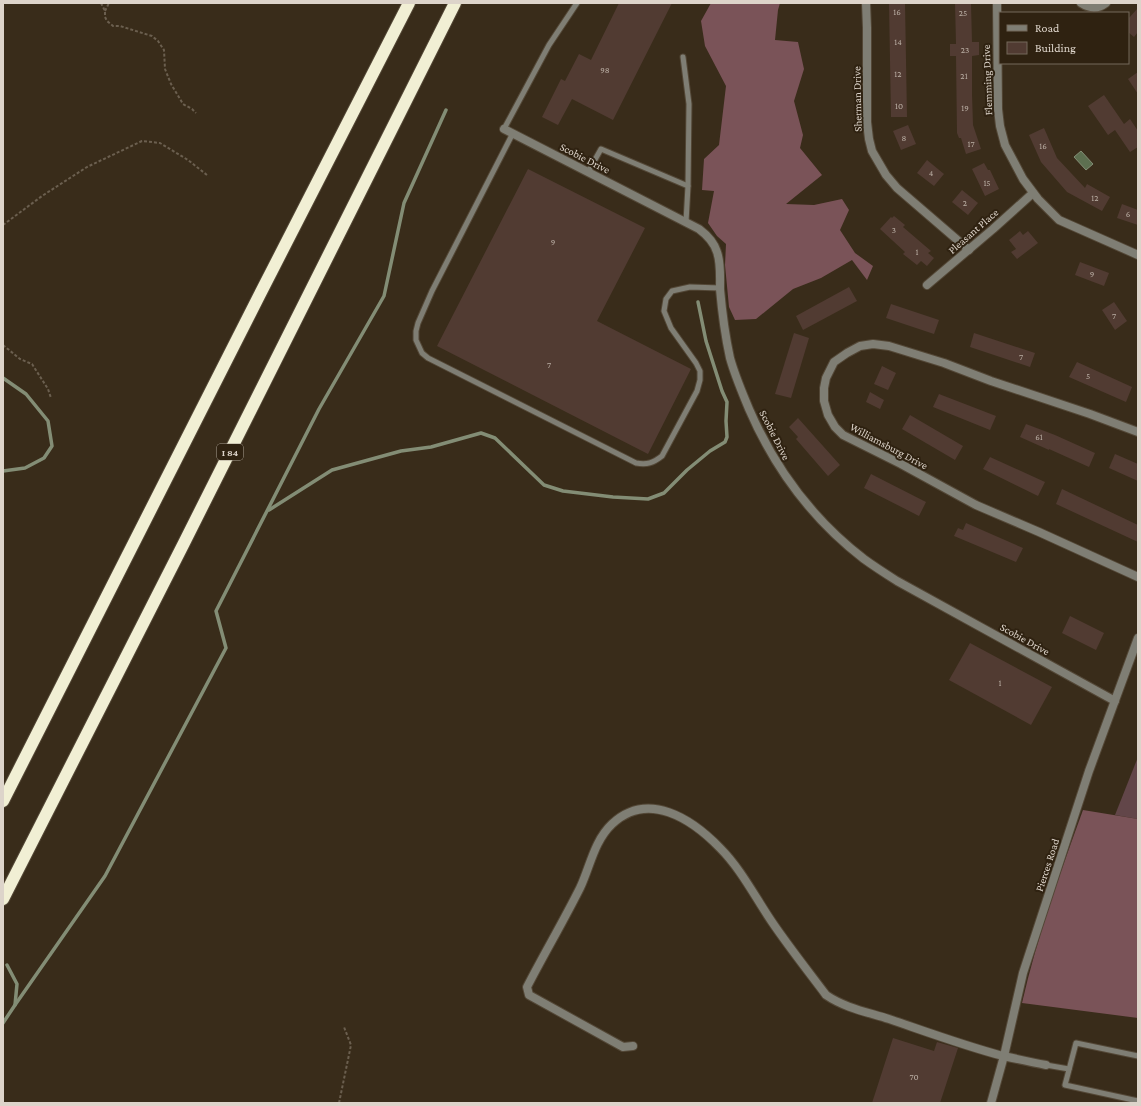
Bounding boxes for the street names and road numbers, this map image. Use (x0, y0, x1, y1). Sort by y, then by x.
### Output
street label: Flemming Drive (980, 44, 995, 116)
street label: Sherman Drive (850, 66, 864, 132)
street label: Scobie Drive (558, 140, 612, 176)
street label: Pleasant Place (946, 206, 1001, 256)
street label: Scobie Drive (757, 408, 793, 462)
street label: Williamsburg Drive (848, 420, 930, 472)
road number: I 84 (217, 444, 243, 460)
street label: Scobie Drive (998, 621, 1052, 658)
street label: Pierces Road (1033, 837, 1061, 893)

